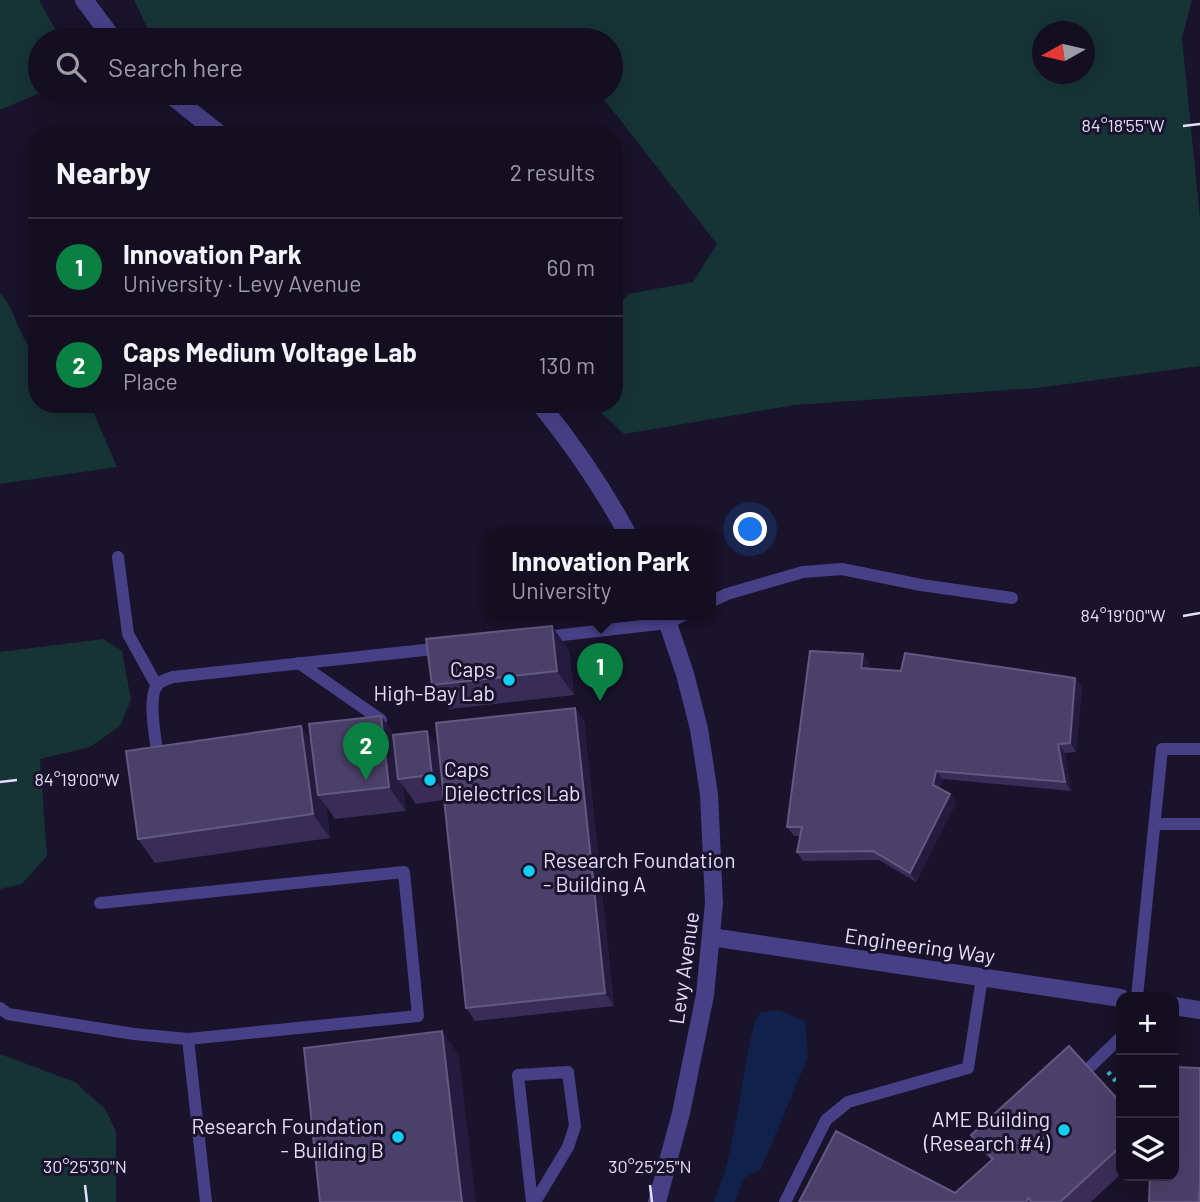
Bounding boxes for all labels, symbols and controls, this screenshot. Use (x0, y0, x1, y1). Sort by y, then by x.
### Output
north arrow (1032, 21, 1095, 84)
search box (28, 28, 623, 105)
icon: search (52, 48, 90, 86)
text: Search here (108, 51, 243, 82)
text: 84°18'55"W (1081, 114, 1165, 136)
text: Nearby (56, 154, 151, 190)
text: 2 results (510, 158, 595, 186)
text: Innovation Park (123, 238, 302, 269)
text: 1 (75, 253, 83, 281)
text: 60 m (547, 253, 595, 281)
text: University · Levy Avenue (123, 269, 361, 297)
text: Caps Medium Voltage Lab (123, 336, 417, 367)
text: 2 (73, 351, 85, 379)
text: 130 m (538, 351, 595, 379)
text: Place (123, 367, 178, 395)
your location (733, 512, 767, 546)
popup (485, 529, 716, 620)
text: Innovation Park (511, 545, 690, 576)
text: University (511, 576, 611, 604)
text: 84°19'00"W (1080, 604, 1166, 626)
pin: 1 (577, 643, 623, 701)
place label: Caps High-Bay Lab (374, 656, 495, 705)
marker: Caps High-Bay Lab (501, 672, 517, 688)
pin: 2 (343, 722, 389, 780)
place label: Caps Dielectrics Lab (444, 756, 580, 805)
text: 84°19'00"W (34, 768, 120, 790)
marker: Caps Dielectrics Lab (422, 772, 438, 788)
place label: Research Foundation - Building A (543, 847, 736, 896)
marker: Research Foundation - Building A (521, 863, 537, 879)
street label: Levy Avenue (663, 910, 703, 1026)
street label: Engineering Way (843, 922, 997, 968)
map controls (1116, 992, 1179, 1181)
button: + (1116, 992, 1179, 1055)
button: − (1116, 1055, 1179, 1118)
place label: AME Building (Research #4) (923, 1106, 1051, 1155)
place label: Research Foundation - Building B (191, 1113, 384, 1162)
button: layers (1116, 1118, 1179, 1181)
marker: AME Building (Research #4) (1056, 1122, 1072, 1138)
marker: Research Foundation - Building B (390, 1129, 406, 1145)
text: 30°25'30"N (43, 1155, 127, 1177)
text: 30°25'25"N (608, 1155, 692, 1177)

